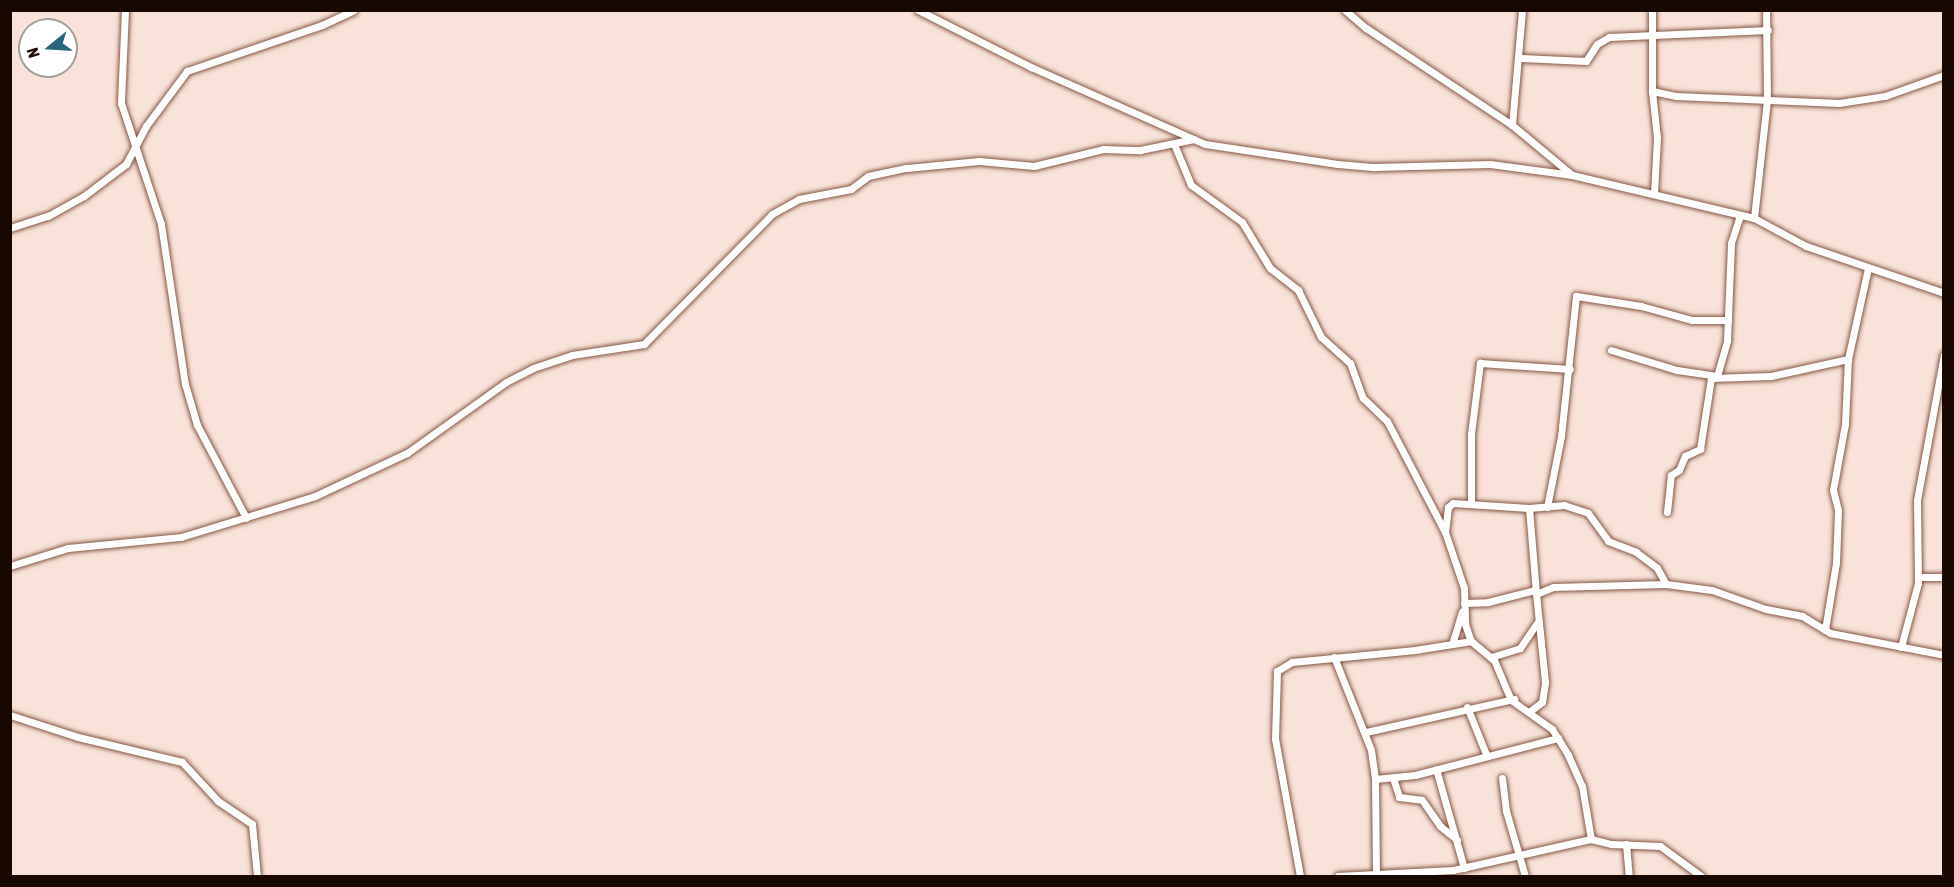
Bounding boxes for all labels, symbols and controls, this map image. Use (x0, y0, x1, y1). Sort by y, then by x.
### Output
north arrow (18, 18, 78, 78)
text: N (23, 46, 43, 60)

